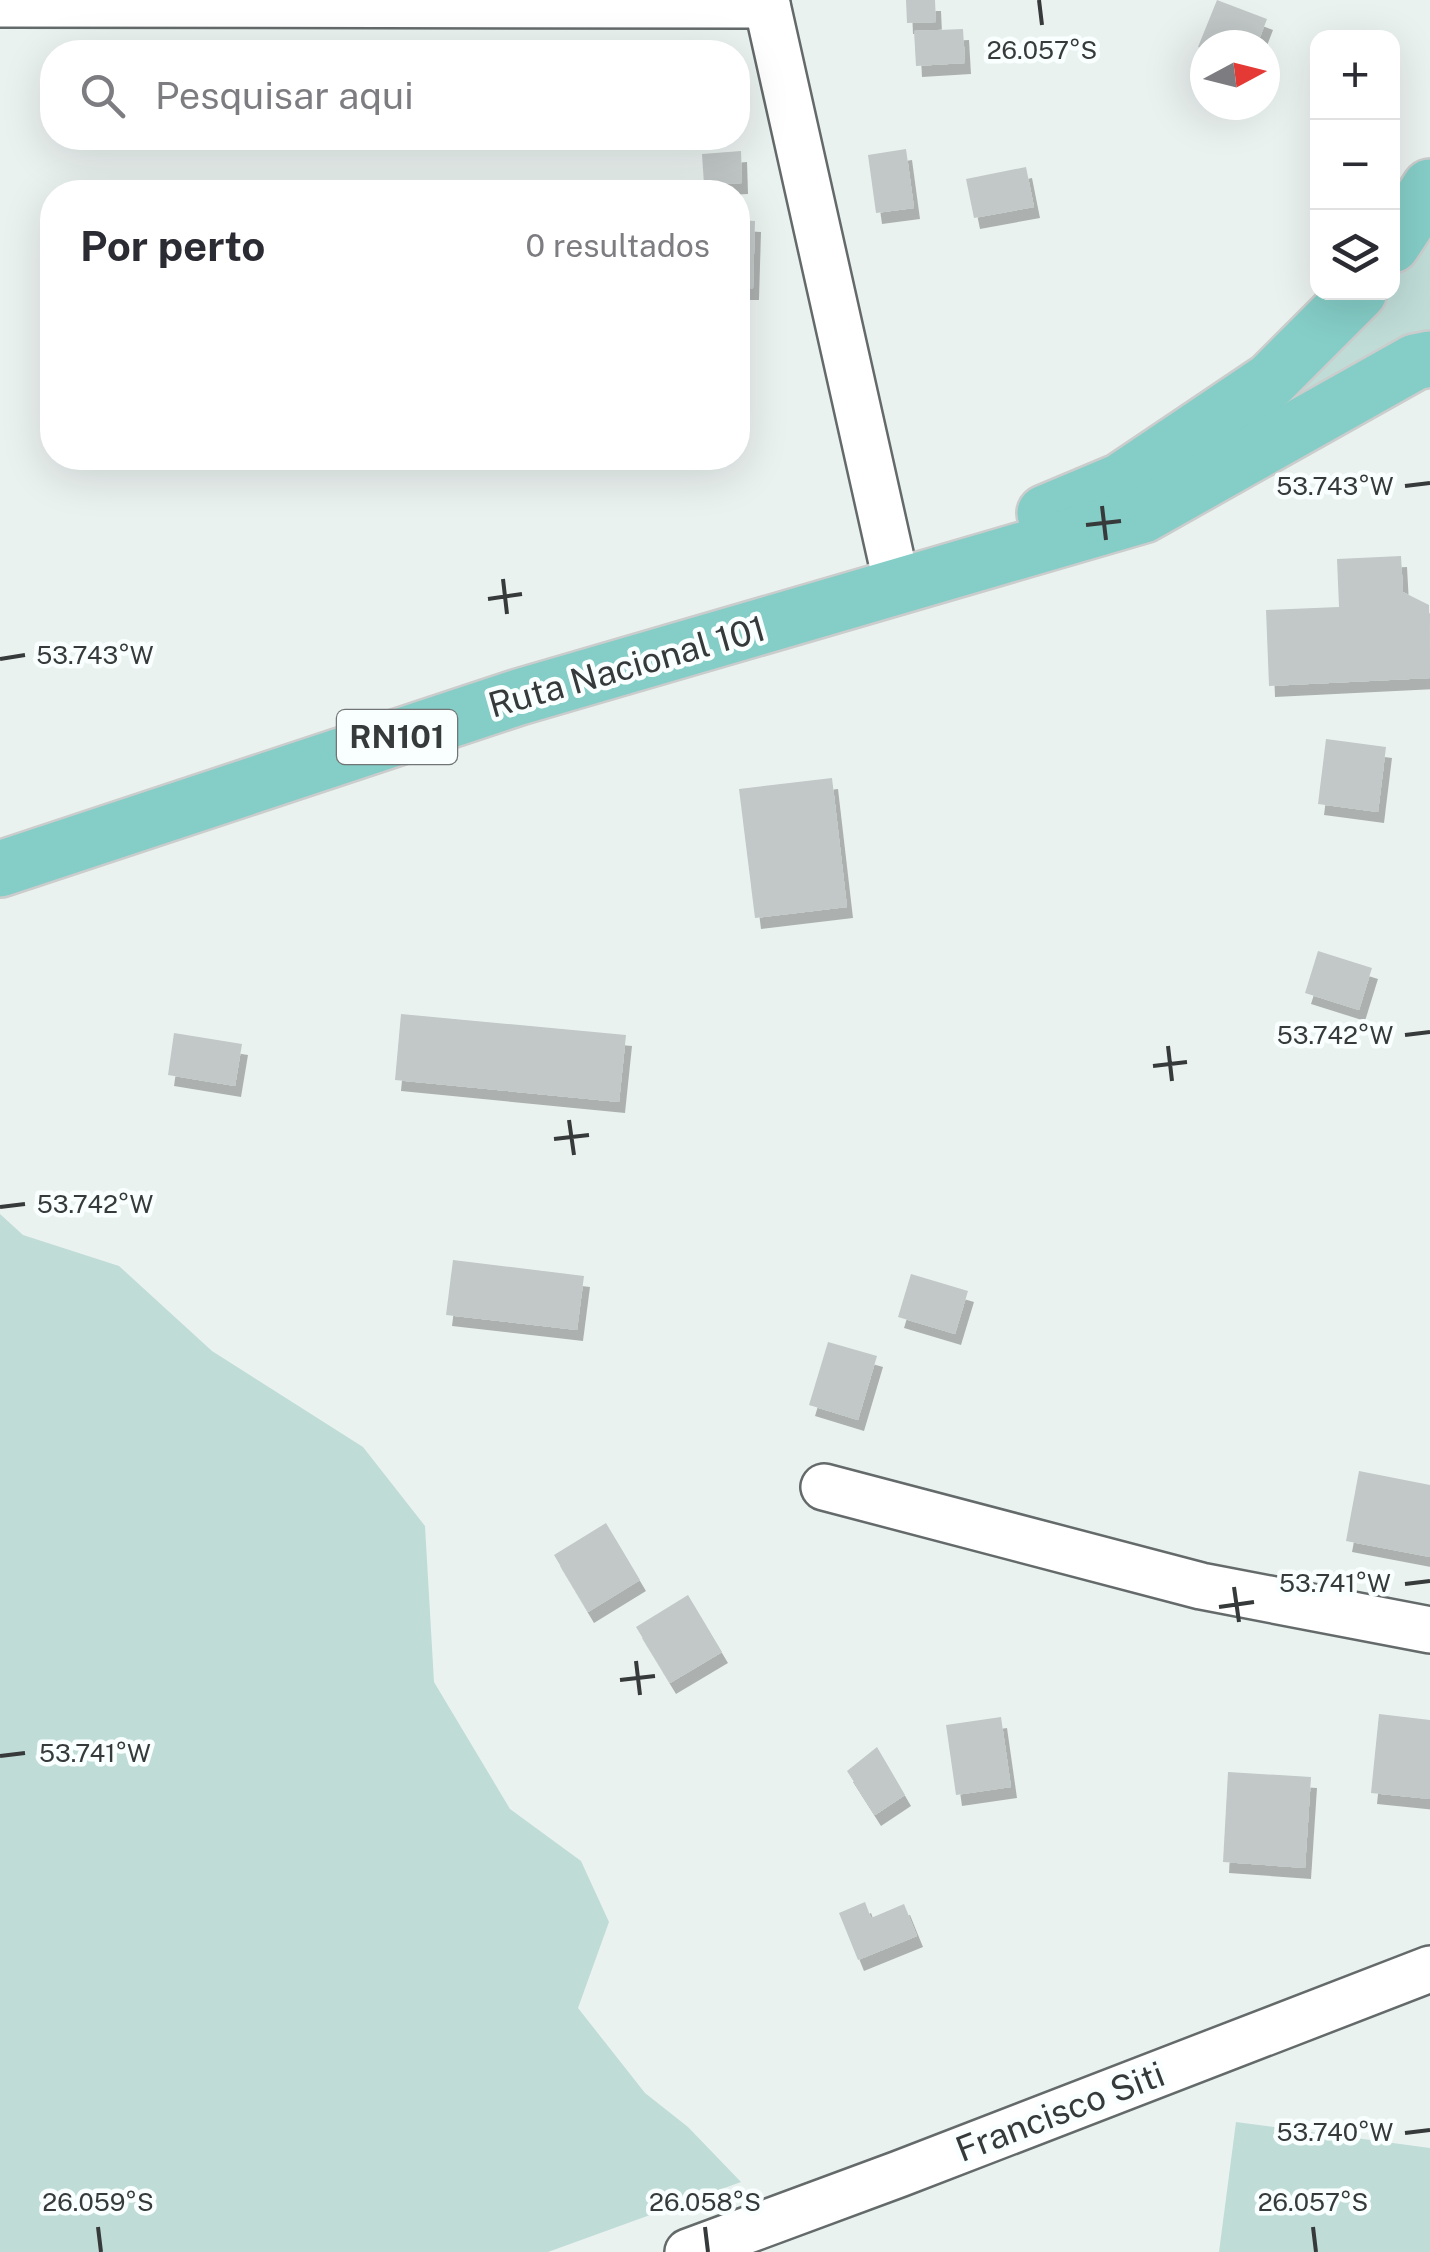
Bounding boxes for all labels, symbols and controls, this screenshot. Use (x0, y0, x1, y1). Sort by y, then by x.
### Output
north arrow (1190, 30, 1280, 120)
map controls (1310, 30, 1400, 300)
button: + (1310, 30, 1400, 120)
text: 26.057°S (987, 35, 1097, 65)
search box (40, 40, 750, 150)
icon: search (75, 68, 130, 123)
text: Pesquisar aqui (155, 73, 414, 118)
button: − (1310, 120, 1400, 210)
button: layers (1310, 210, 1400, 300)
text: Por perto (80, 221, 265, 270)
text: 0 resultados (526, 227, 710, 264)
text: 53.743°W (1276, 471, 1394, 501)
street label: Ruta Nacional 101 (484, 607, 770, 726)
text: 53.743°W (36, 640, 154, 670)
road number: RN101 (337, 710, 457, 764)
text: 53.742°W (1277, 1020, 1393, 1050)
text: 53.742°W (37, 1189, 153, 1219)
text: 53.741°W (1279, 1568, 1391, 1598)
text: 53.741°W (39, 1738, 151, 1768)
street label: Francisco Siti (950, 2053, 1170, 2170)
text: 53.740°W (1277, 2117, 1394, 2147)
text: 26.059°S (42, 2187, 154, 2217)
text: 26.058°S (649, 2187, 761, 2217)
text: 26.057°S (1258, 2187, 1368, 2217)

